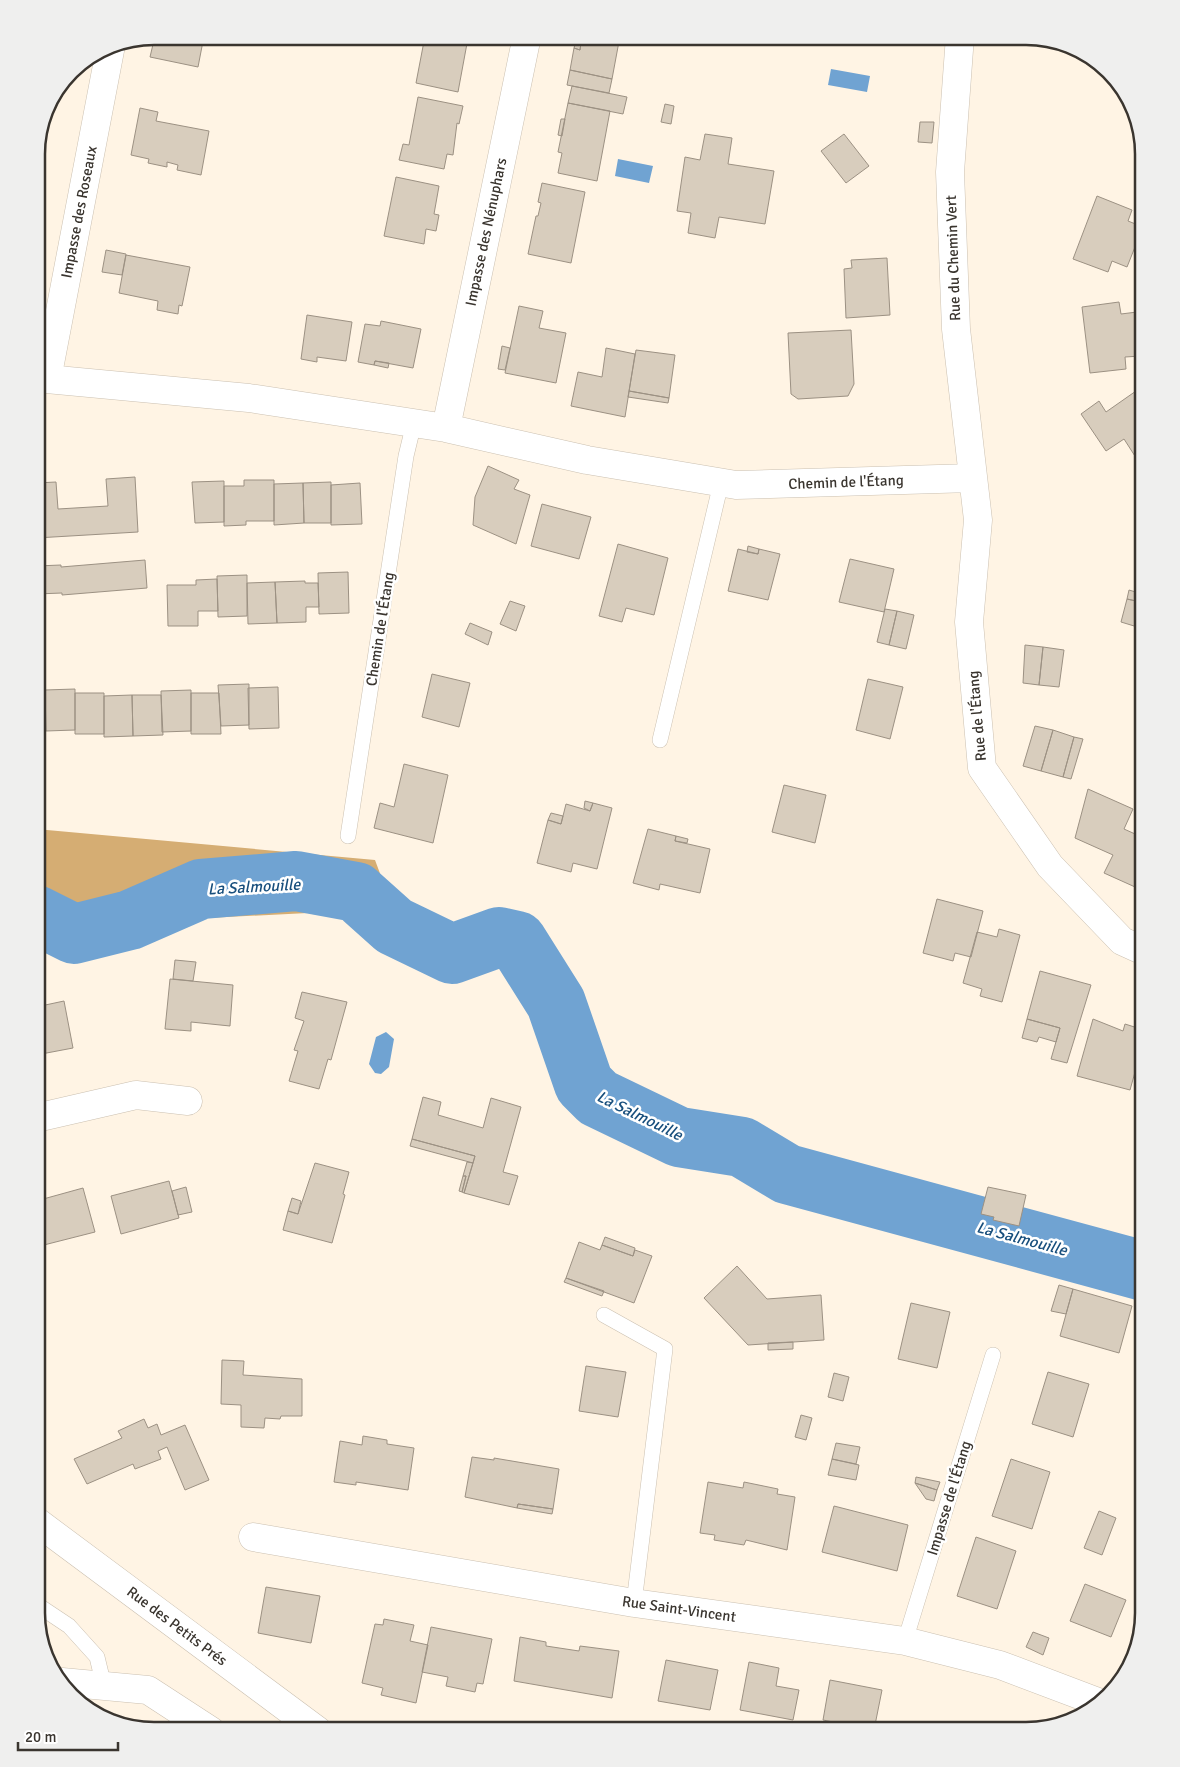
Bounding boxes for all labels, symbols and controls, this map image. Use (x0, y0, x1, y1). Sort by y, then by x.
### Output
street label: Impasse des Roseaux (57, 144, 101, 280)
street label: Impasse des Nénuphars (461, 156, 511, 308)
street label: Rue du Chemin Vert (942, 195, 964, 321)
street label: Chemin de l'Étang (788, 470, 904, 493)
street label: Chemin de l'Étang (361, 570, 398, 687)
street label: Rue de l'Étang (963, 670, 990, 762)
water label: La Salmouille (207, 875, 302, 899)
water label: La Salmouille (594, 1087, 686, 1146)
water label: La Salmouille (974, 1217, 1070, 1261)
street label: Impasse de l'Étang (922, 1438, 975, 1558)
street label: Rue des Petits Prés (123, 1583, 231, 1670)
street label: Rue Saint-Vincent (621, 1592, 737, 1626)
scale bar (18, 1720, 118, 1752)
text: 20 m (25, 1728, 56, 1746)

